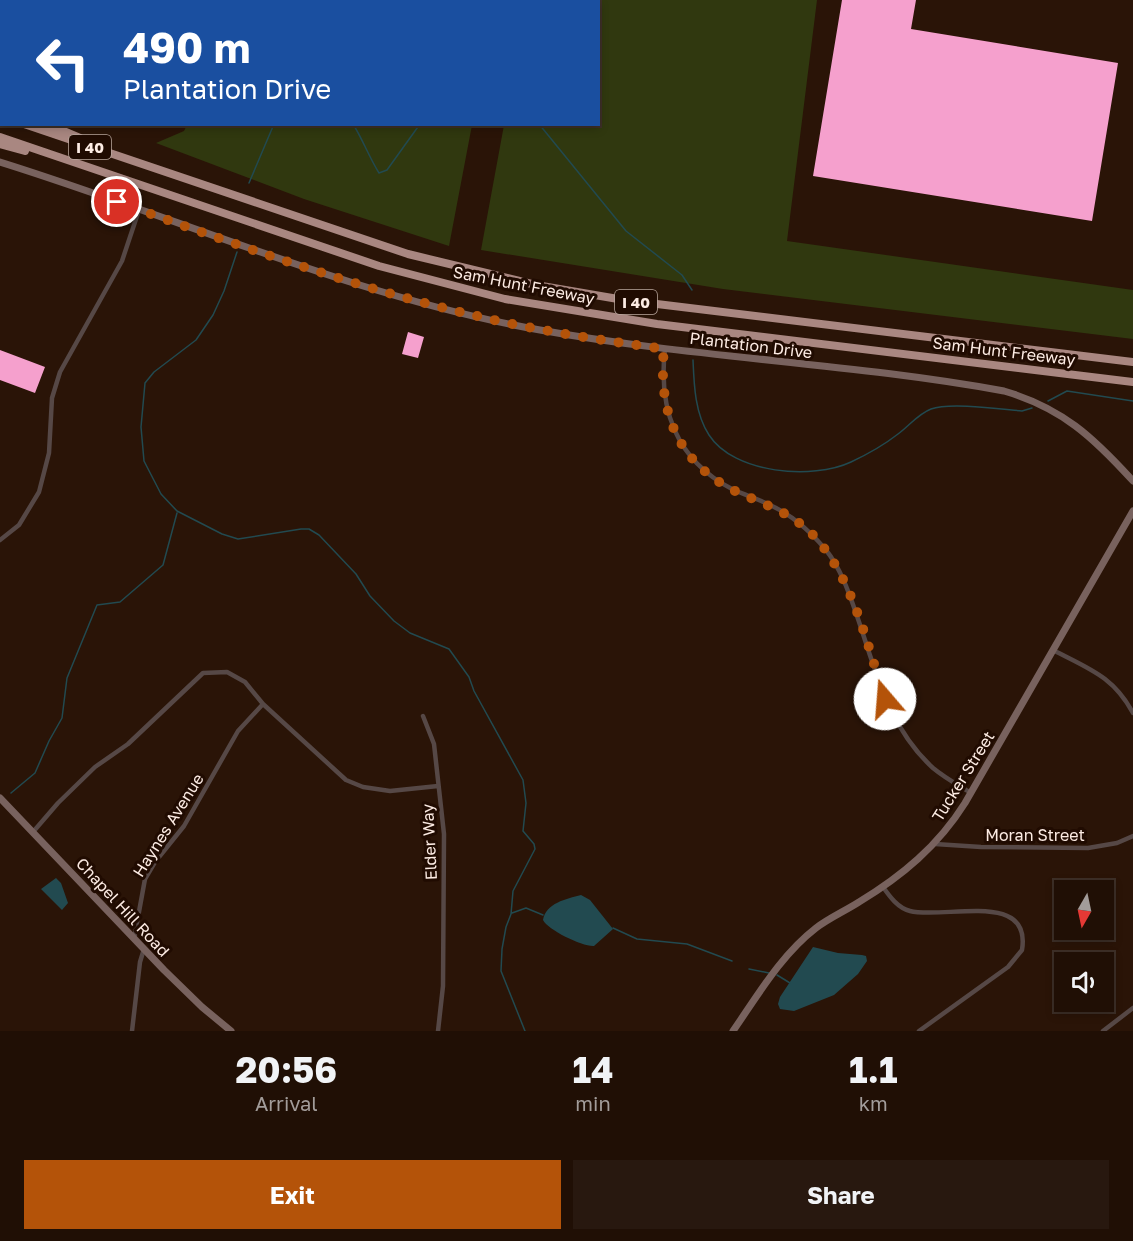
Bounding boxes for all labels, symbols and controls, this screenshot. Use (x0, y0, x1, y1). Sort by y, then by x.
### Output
text: 490 m (123, 22, 250, 72)
icon: left (24, 24, 102, 102)
text: Plantation Drive (123, 73, 331, 105)
road number: I 40 (69, 135, 111, 159)
pin (91, 176, 142, 227)
icon: arrive (100, 185, 133, 218)
street label: Sam Hunt Freeway (452, 261, 596, 309)
road number: I 40 (615, 290, 657, 314)
street label: Plantation Drive (689, 328, 813, 362)
street label: Sam Hunt Freeway (931, 332, 1077, 370)
position arrow (853, 667, 917, 731)
street label: Tucker Street (927, 727, 999, 825)
street label: Haynes Avenue (128, 770, 208, 880)
street label: Elder Way (417, 803, 441, 881)
street label: Moran Street (985, 825, 1085, 845)
street label: Chapel Hill Road (72, 853, 174, 961)
north arrow (1054, 880, 1114, 940)
map controls (1054, 880, 1114, 1012)
button: sound (1054, 952, 1114, 1012)
text: 20:56 (235, 1048, 337, 1091)
text: 14 (573, 1048, 614, 1091)
text: 1.1 (849, 1048, 898, 1091)
text: Arrival (255, 1091, 318, 1115)
text: min (575, 1091, 611, 1115)
text: km (859, 1091, 888, 1115)
button: Exit (24, 1160, 561, 1229)
button: Share (573, 1160, 1109, 1229)

